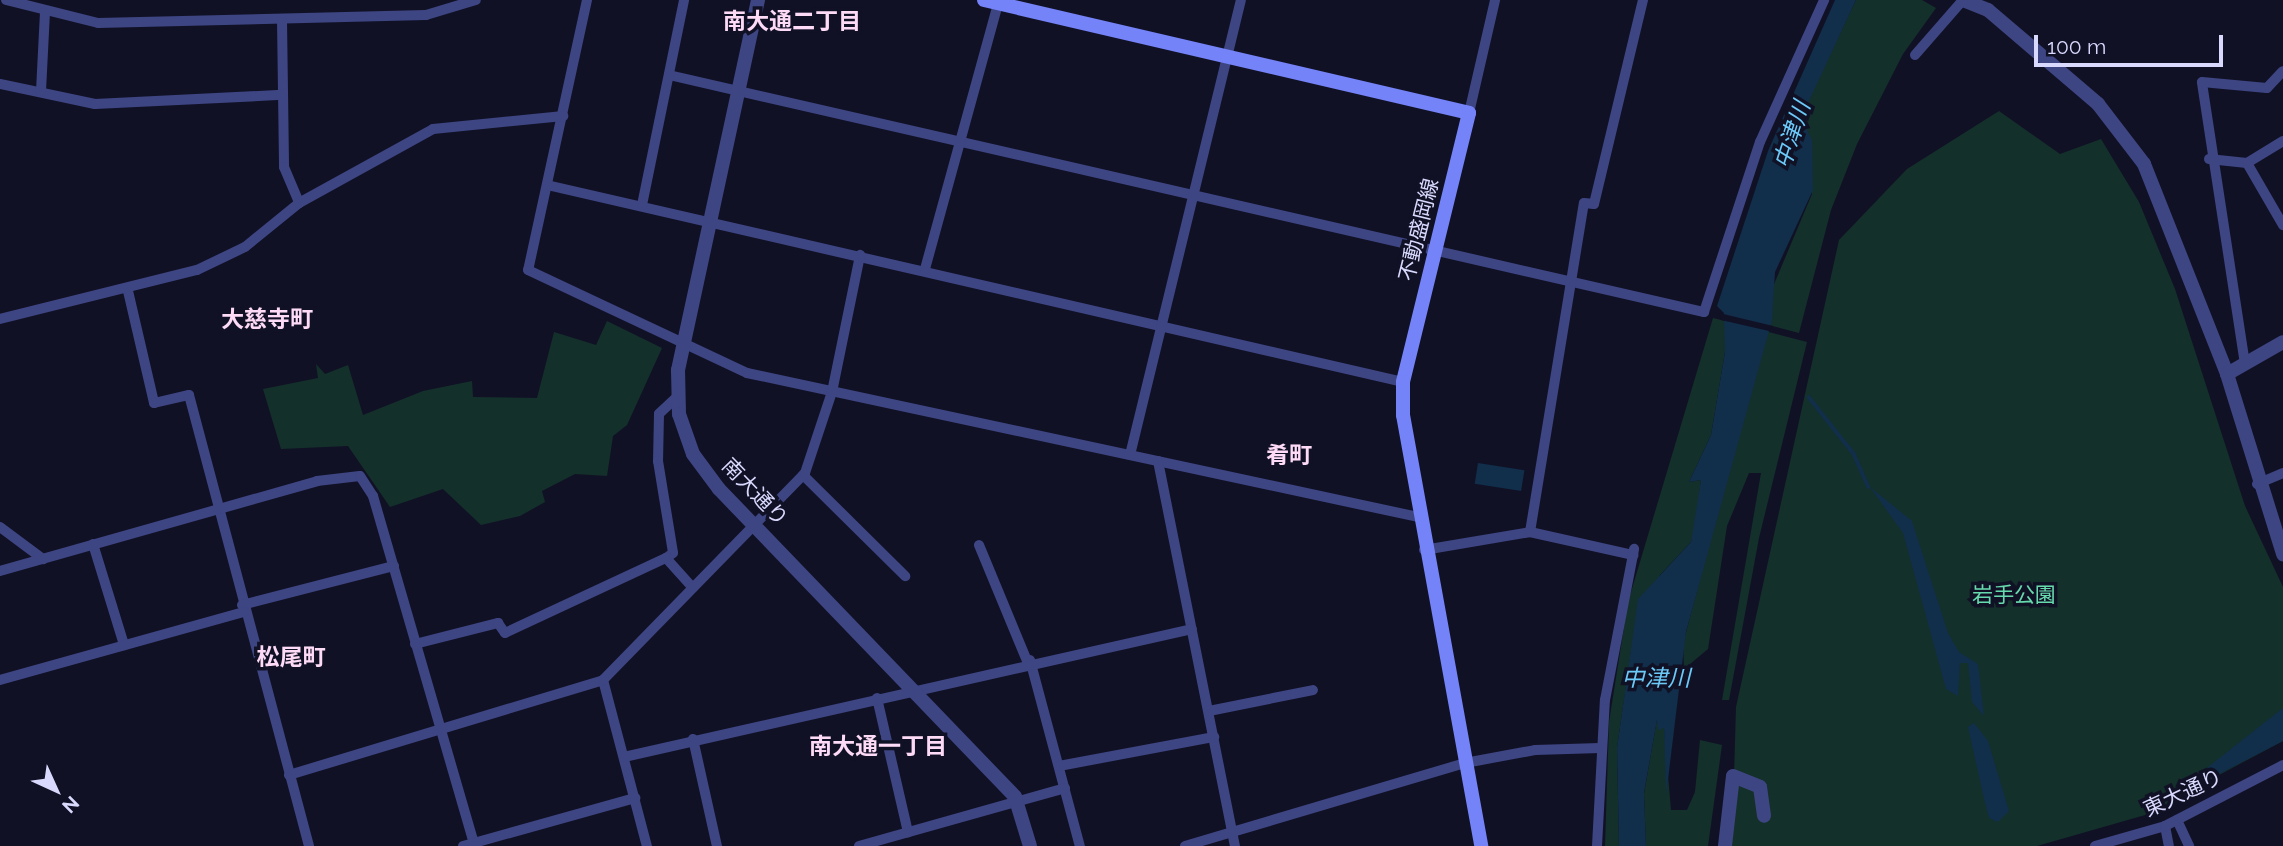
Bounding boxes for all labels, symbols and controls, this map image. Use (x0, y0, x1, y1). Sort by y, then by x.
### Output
district label: 南大通二丁目 (723, 7, 861, 35)
scale bar (2038, 21, 2227, 65)
text: 100 m (2047, 34, 2106, 59)
water label: 中津川 (1768, 98, 1816, 172)
street label: 不動盛岡線 (1394, 176, 1444, 284)
district label: 大慈寺町 (221, 305, 313, 333)
district label: 肴町 (1266, 441, 1312, 469)
street label: 南大通り (717, 453, 793, 531)
park label: 岩手公園 (1972, 582, 2056, 608)
district label: 松尾町 (257, 643, 325, 671)
water label: 中津川 (1622, 664, 1690, 692)
district label: 南大通一丁目 (809, 732, 947, 760)
north arrow (21, 755, 91, 825)
street label: 東大通り (2140, 764, 2226, 822)
text: N (58, 792, 84, 818)

